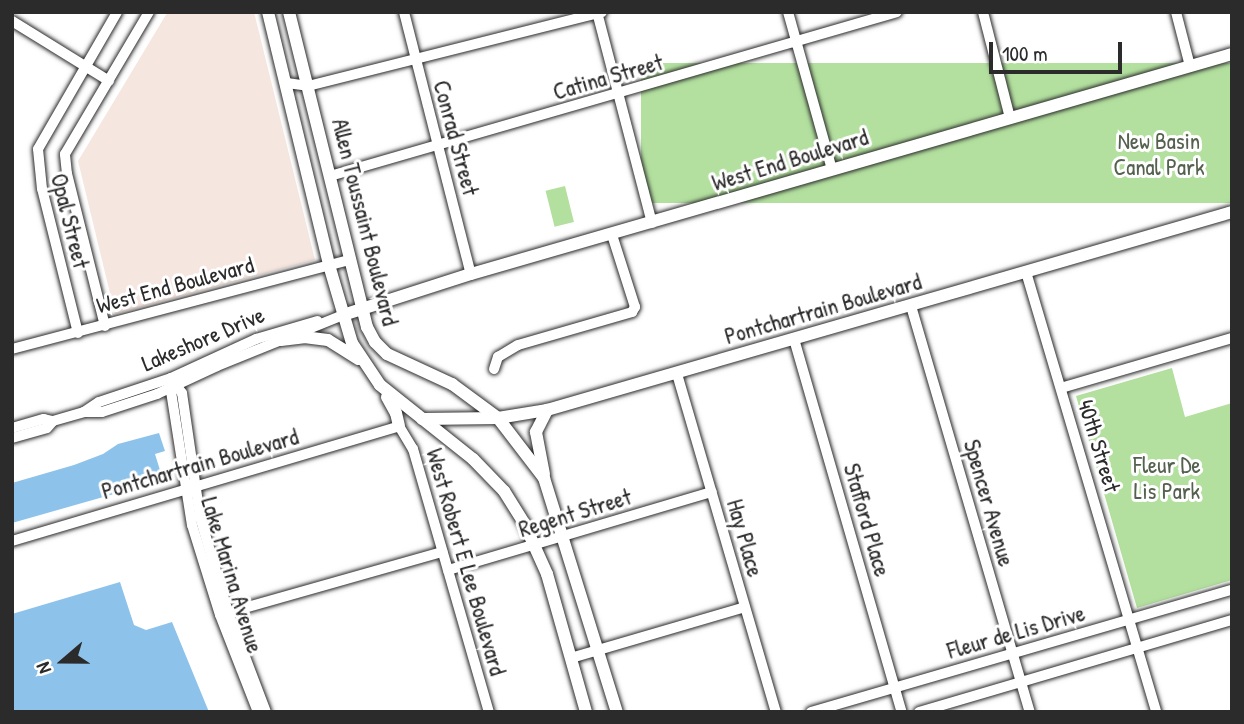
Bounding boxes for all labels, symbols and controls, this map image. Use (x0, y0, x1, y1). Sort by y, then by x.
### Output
scale bar (992, 28, 1125, 72)
text: 100 m (1002, 39, 1048, 68)
street label: Catina Street (550, 48, 666, 106)
street label: Conrad Street (427, 77, 485, 199)
street label: Allen Toussaint Boulevard (326, 116, 404, 328)
street label: West End Boulevard (709, 123, 871, 197)
park label: New Basin Canal Park (1114, 127, 1204, 181)
street label: Opal Street (45, 171, 95, 271)
street label: West End Boulevard (93, 251, 257, 319)
street label: Pontchartrain Boulevard (722, 268, 924, 350)
street label: Lakeshore Drive (137, 301, 269, 377)
street label: 40th Street (1072, 396, 1126, 496)
street label: Pontchartrain Boulevard (99, 423, 301, 505)
street label: Spencer Avenue (958, 436, 1020, 570)
street label: West Robert E Lee Boulevard (420, 445, 512, 679)
park label: Fleur De Lis Park (1133, 451, 1201, 505)
street label: Stafford Place (838, 460, 896, 580)
street label: Regent Street (515, 483, 635, 543)
street label: Lake Marina Avenue (195, 494, 269, 656)
street label: Hay Place (721, 496, 769, 580)
street label: Fleur de Lis Drive (944, 599, 1088, 665)
north arrow (28, 626, 98, 696)
text: N (29, 659, 57, 677)

